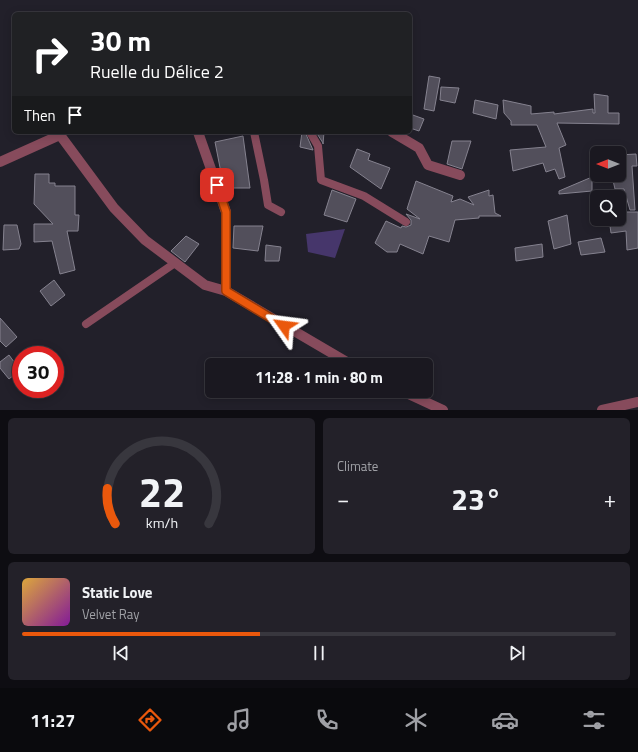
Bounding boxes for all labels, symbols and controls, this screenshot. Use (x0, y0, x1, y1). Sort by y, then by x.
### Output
text: 30 m (90, 19, 151, 62)
icon: right (24, 28, 76, 80)
text: Ruelle du Délice 2 (90, 58, 224, 85)
text: Then (24, 104, 56, 127)
icon: arrive (64, 104, 86, 126)
north arrow (590, 146, 626, 182)
map controls (590, 146, 626, 226)
pin (200, 168, 234, 202)
icon: arrive (206, 174, 228, 196)
button: search (590, 190, 626, 226)
position arrow (263, 305, 305, 347)
speed limit sign: 30 (12, 346, 64, 398)
text: 11:28 · 1 min · 80 m (255, 366, 383, 389)
text: Climate (337, 456, 378, 476)
text: 22 (138, 460, 185, 523)
text: 23° (451, 476, 502, 522)
text: − (337, 482, 349, 516)
text: + (604, 482, 616, 516)
text: km/h (145, 512, 178, 534)
text: Static Love (82, 581, 153, 604)
text: Velvet Ray (82, 604, 140, 624)
icon: previous (110, 642, 132, 664)
icon: pause (308, 642, 330, 664)
icon: next (506, 642, 528, 664)
icon: directions (136, 706, 164, 734)
icon: music (225, 706, 253, 734)
icon: phone (313, 706, 341, 734)
icon: climate (402, 706, 430, 734)
icon: car (491, 706, 519, 734)
icon: filters (580, 706, 608, 734)
text: 11:27 (30, 707, 75, 734)

